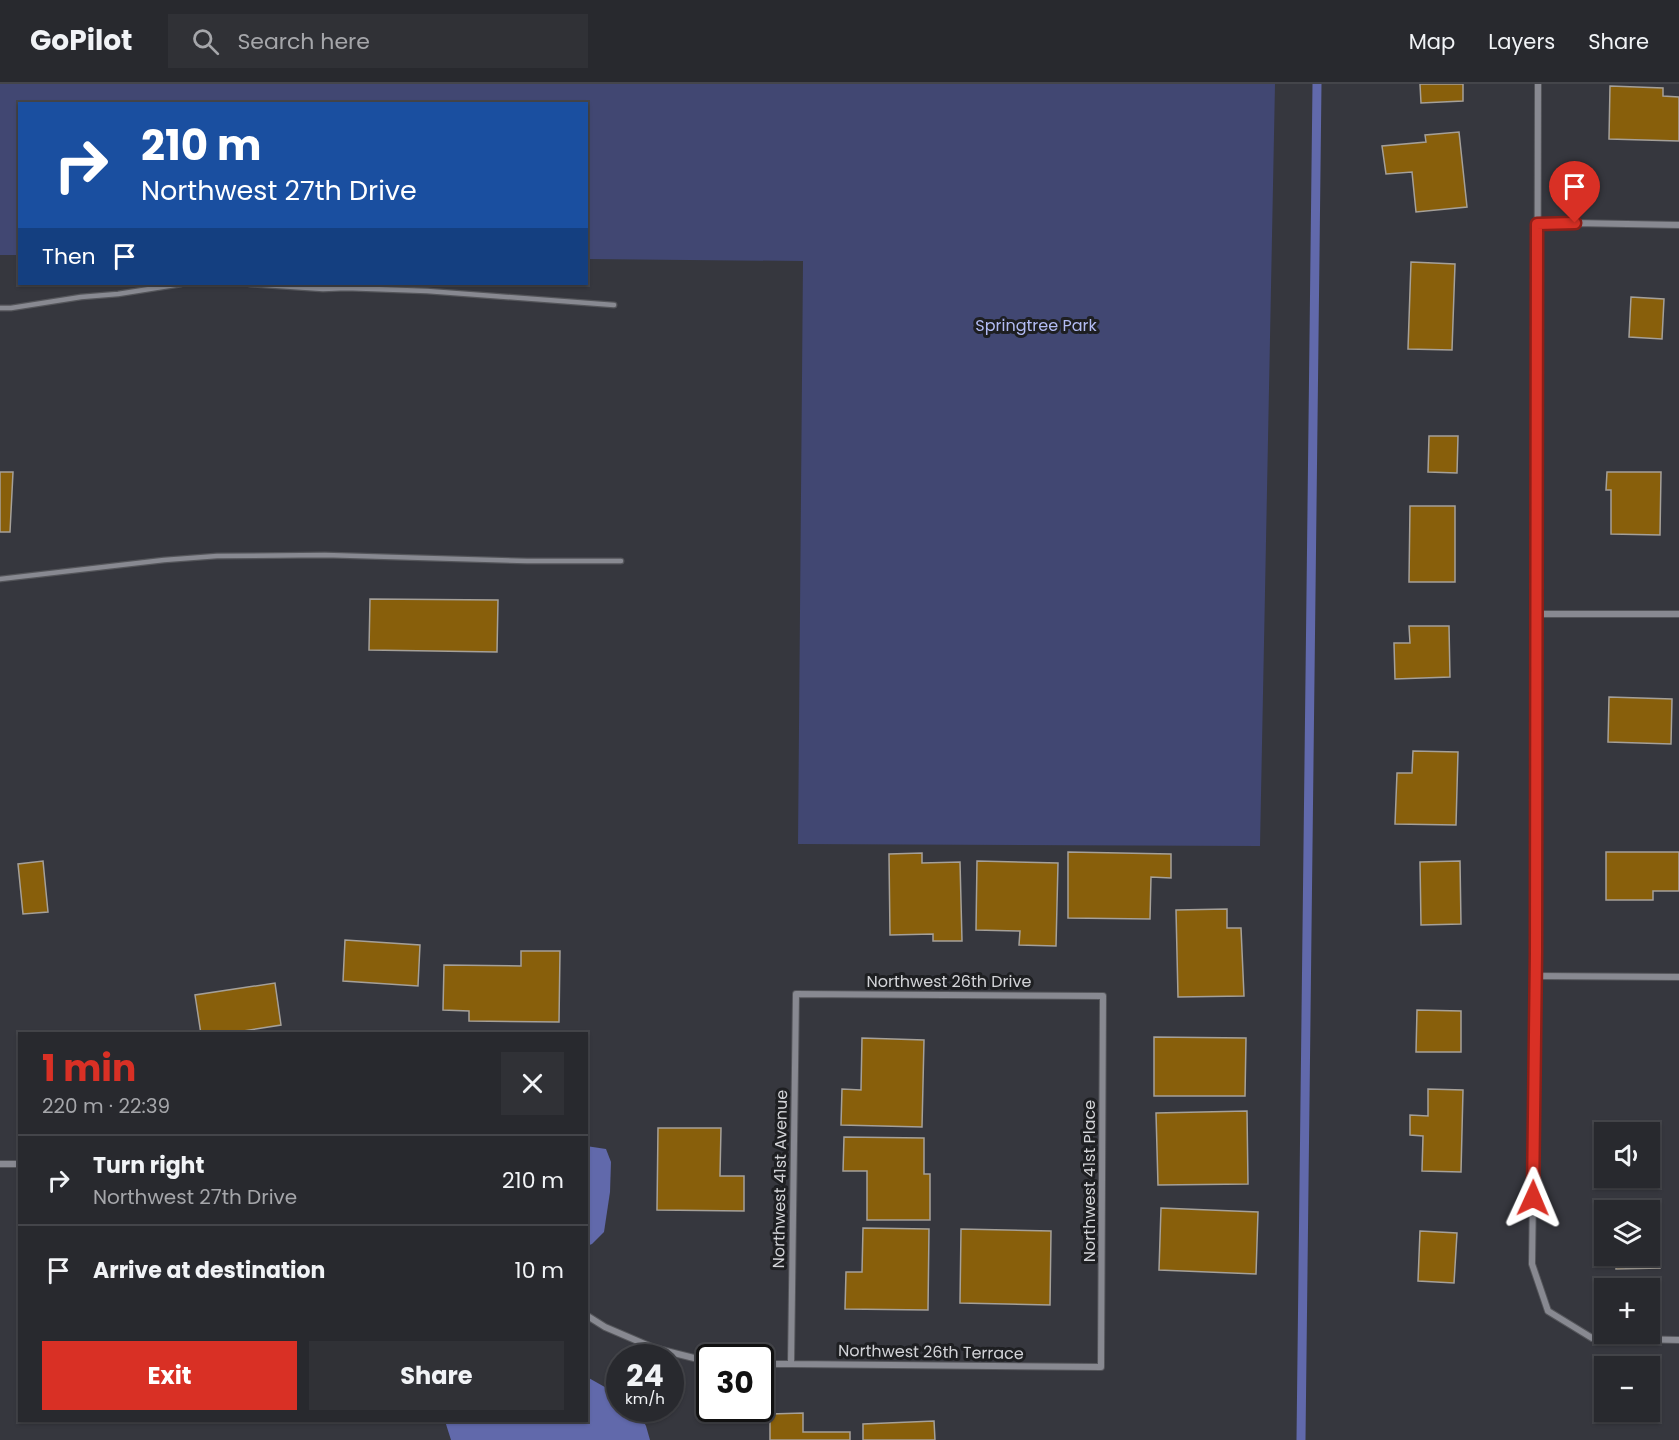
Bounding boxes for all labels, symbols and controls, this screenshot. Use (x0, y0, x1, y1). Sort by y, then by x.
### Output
search box (168, 14, 588, 68)
text: GoPilot (30, 21, 132, 60)
icon: search (189, 25, 222, 58)
text: Search here (237, 26, 370, 57)
text: Map (1409, 27, 1455, 56)
text: Layers (1488, 27, 1555, 56)
text: Share (1588, 27, 1649, 56)
text: 210 m (141, 116, 262, 175)
icon: right (42, 126, 120, 204)
pin (1549, 161, 1600, 223)
icon: arrive (1558, 170, 1591, 203)
text: Northwest 27th Drive (141, 172, 417, 209)
icon: arrive (108, 240, 141, 273)
text: Then (42, 241, 96, 272)
park label: Springtree Park (975, 314, 1097, 337)
street label: Northwest 26th Drive (867, 970, 1031, 993)
text: 1 min (42, 1043, 136, 1094)
button: close (501, 1052, 564, 1115)
street label: Northwest 41st Avenue (767, 1089, 793, 1269)
text: 220 m · 22:39 (42, 1092, 170, 1120)
street label: Northwest 41st Place (1078, 1100, 1101, 1262)
map controls (1594, 1122, 1660, 1422)
button: sound (1594, 1122, 1660, 1188)
text: Turn right (93, 1150, 204, 1181)
icon: right (42, 1164, 75, 1197)
text: 210 m (502, 1165, 564, 1196)
position arrow (1501, 1166, 1565, 1230)
text: Northwest 27th Drive (93, 1183, 297, 1211)
button: layers (1594, 1200, 1660, 1266)
icon: arrive (42, 1254, 75, 1287)
text: Arrive at destination (93, 1255, 325, 1286)
text: 10 m (515, 1255, 564, 1286)
button: + (1594, 1278, 1660, 1344)
street label: Northwest 26th Terrace (838, 1339, 1024, 1365)
button: Exit (42, 1341, 297, 1410)
button: Share (309, 1341, 564, 1410)
speed limit sign: 30 (696, 1344, 774, 1422)
text: 24 (626, 1354, 664, 1397)
button: − (1594, 1356, 1660, 1422)
text: km/h (625, 1388, 665, 1409)

